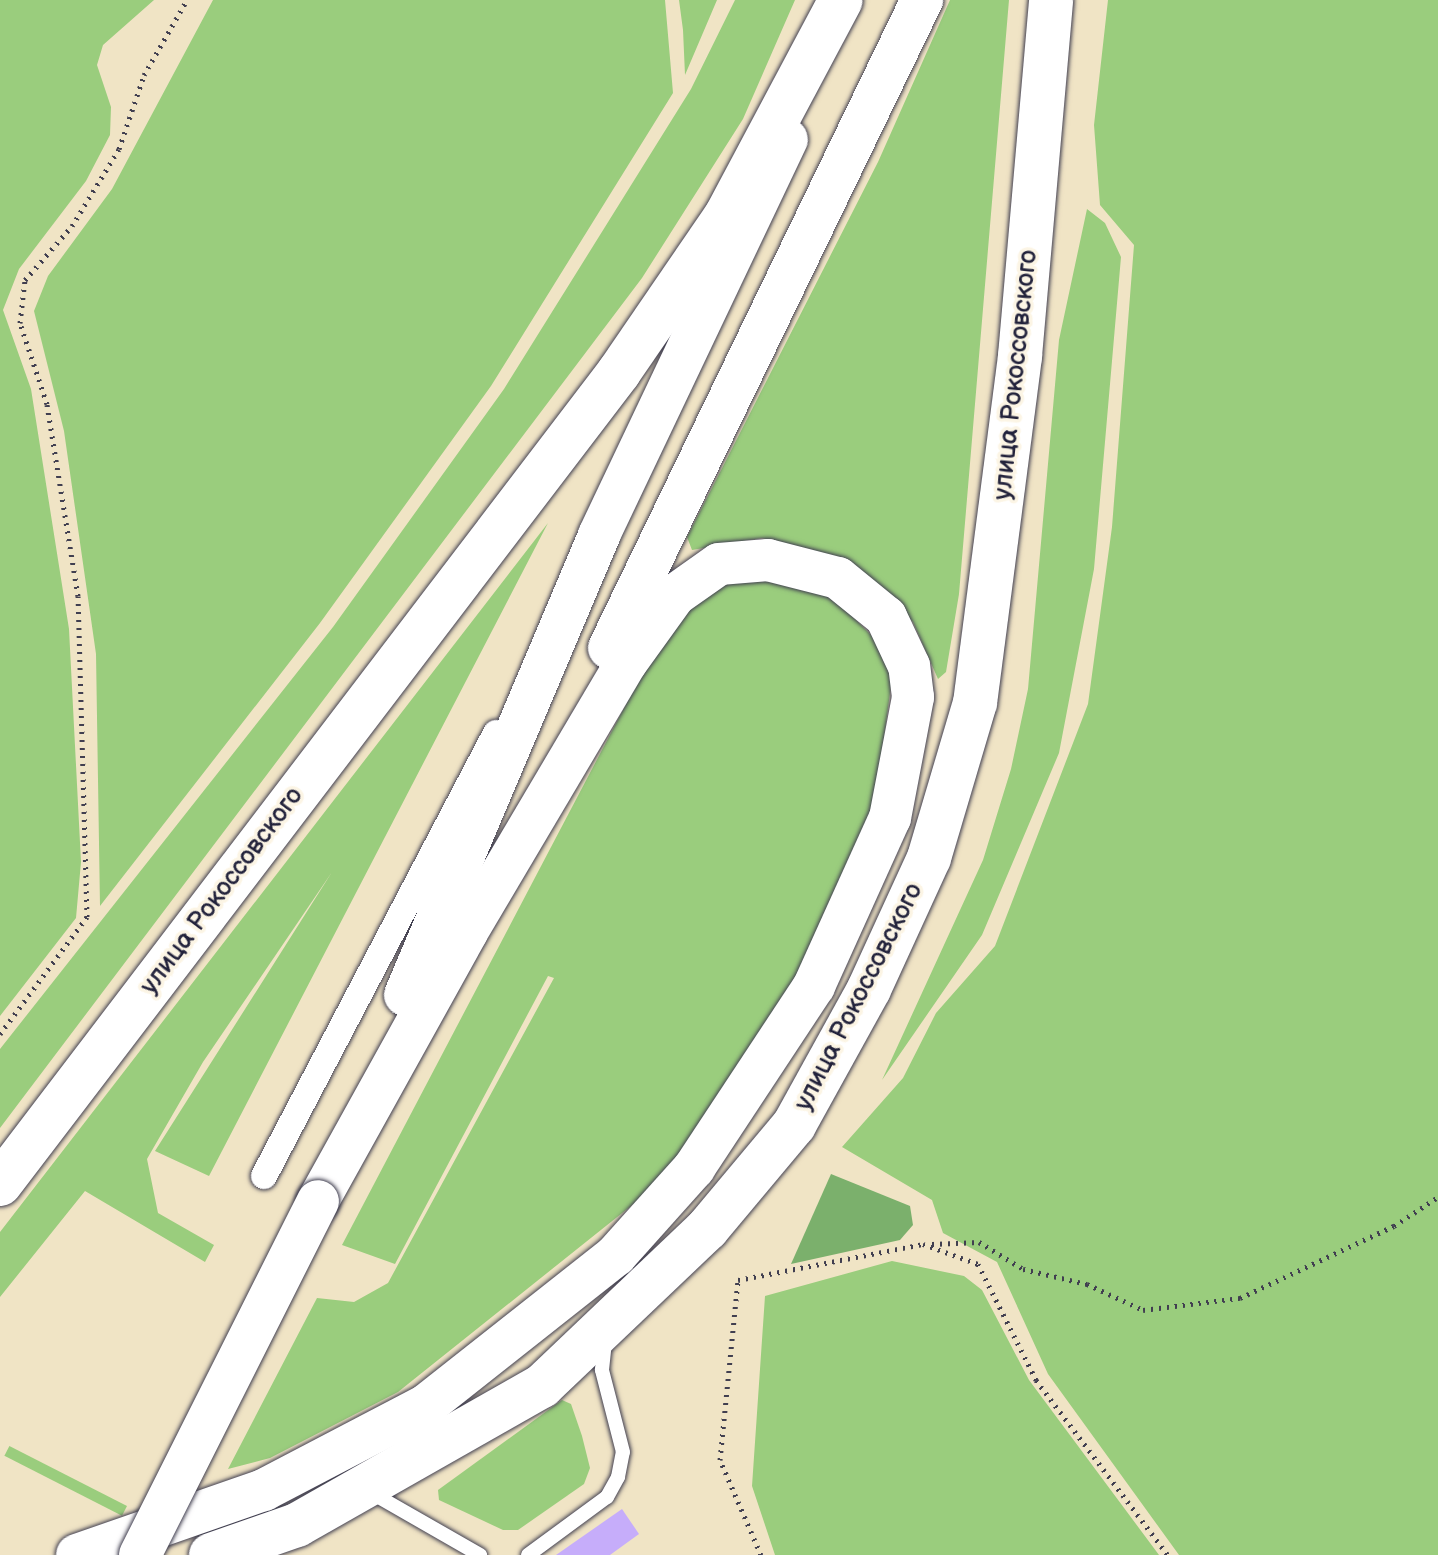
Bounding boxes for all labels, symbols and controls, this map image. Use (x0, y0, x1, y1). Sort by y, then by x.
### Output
street label: улица Рокоссовского (987, 248, 1045, 502)
street label: улица Рокоссовского (134, 781, 310, 1001)
street label: улица Рокоссовского (788, 878, 930, 1116)

